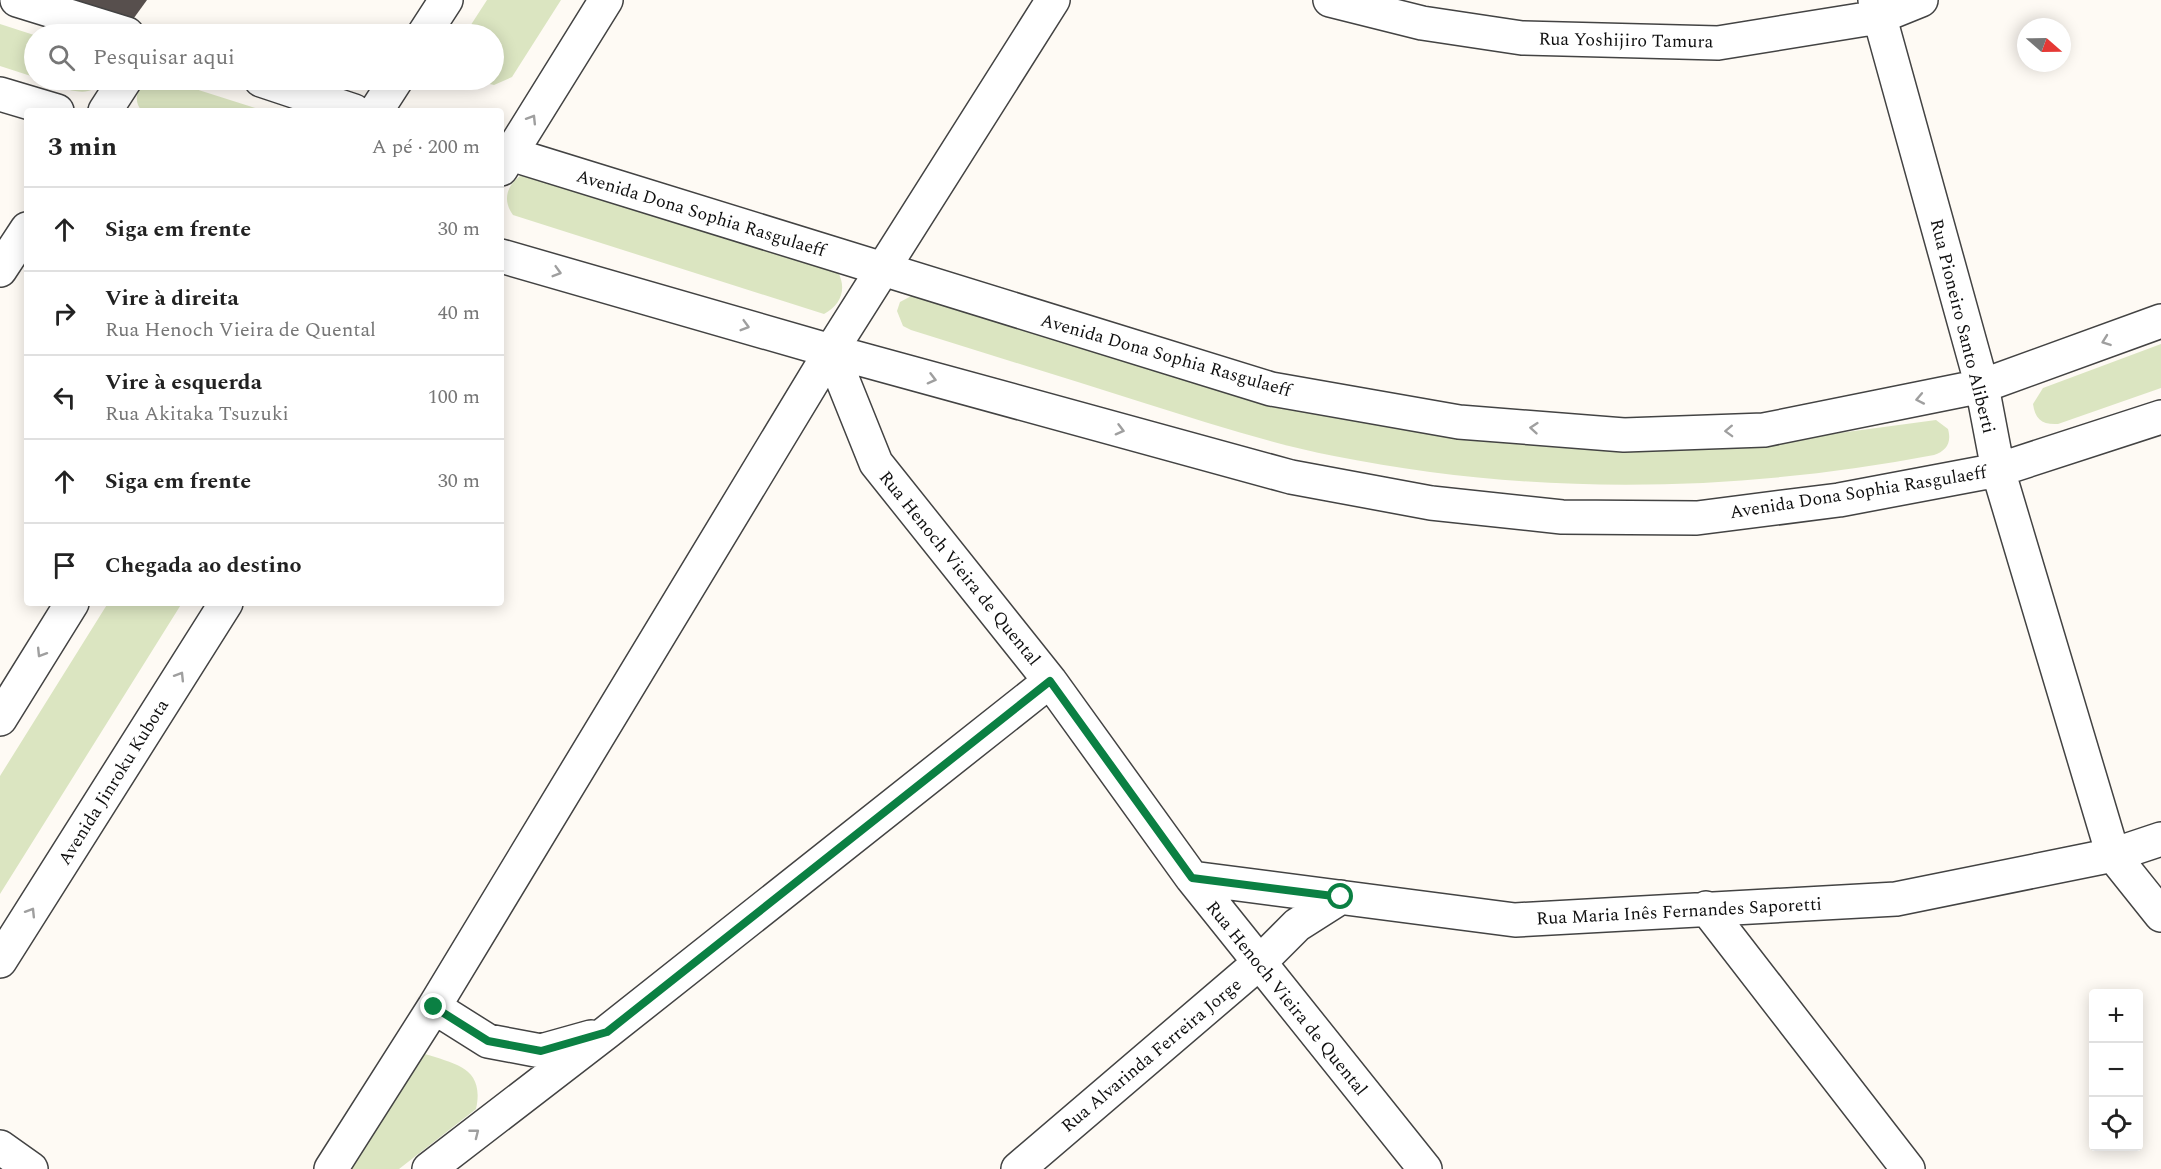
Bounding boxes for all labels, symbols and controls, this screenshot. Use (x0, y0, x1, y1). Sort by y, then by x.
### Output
north arrow (2017, 18, 2071, 72)
search box (24, 24, 504, 90)
street label: Rua Yoshijiro Tamura (1538, 25, 1714, 56)
icon: search (45, 41, 78, 74)
text: Pesquisar aqui (93, 41, 235, 74)
one-way arrow (525, 115, 536, 126)
text: 3 min (48, 127, 117, 167)
text: A pé · 200 m (372, 132, 480, 162)
street label: Avenida Dona Sophia Rasgulaeff (573, 163, 831, 265)
icon: ahead (48, 213, 81, 246)
text: Siga em frente (105, 213, 251, 246)
text: 30 m (438, 214, 480, 244)
street label: Rua Pioneiro Santo Aliberti (1923, 216, 2002, 436)
one-way arrow (551, 265, 562, 277)
text: Vire à direita (105, 282, 239, 315)
icon: right (48, 297, 81, 330)
text: 40 m (438, 298, 480, 328)
street label: Avenida Dona Sophia Rasgulaeff (1037, 307, 1296, 405)
text: Rua Henoch Vieira de Quental (105, 315, 376, 345)
one-way arrow (739, 319, 749, 331)
one-way arrow (2101, 333, 2112, 346)
text: Vire à esquerda (105, 366, 262, 399)
one-way arrow (926, 372, 937, 384)
icon: left (48, 381, 81, 414)
text: 100 m (428, 382, 480, 412)
one-way arrow (1916, 392, 1926, 405)
text: Rua Akitaka Tsuzuki (105, 399, 289, 429)
one-way arrow (1529, 422, 1538, 435)
one-way arrow (1115, 423, 1125, 436)
one-way arrow (1724, 425, 1733, 437)
street label: Avenida Dona Sophia Rasgulaeff (1728, 459, 1990, 526)
icon: ahead (48, 465, 81, 498)
text: Siga em frente (105, 465, 251, 498)
street label: Rua Henoch Vieira de Quental (872, 465, 1047, 672)
text: 30 m (438, 466, 480, 496)
icon: arrive (48, 549, 81, 582)
text: Chegada ao destino (105, 549, 302, 582)
one-way arrow (37, 647, 49, 657)
one-way arrow (173, 672, 185, 682)
street label: Avenida Jinroku Kubota (51, 694, 176, 871)
route start (1327, 883, 1353, 909)
street label: Rua Maria Inês Fernandes Saporetti (1536, 891, 1823, 932)
street label: Rua Henoch Vieira de Quental (1199, 895, 1374, 1102)
one-way arrow (24, 907, 35, 918)
street label: Rua Alvarinda Ferreira Jorge (1055, 972, 1247, 1139)
map controls (2089, 989, 2143, 1151)
button: + (2089, 989, 2143, 1043)
route end (420, 993, 446, 1019)
button: − (2089, 1043, 2143, 1097)
button: locate (2089, 1097, 2143, 1151)
one-way arrow (469, 1130, 480, 1141)

